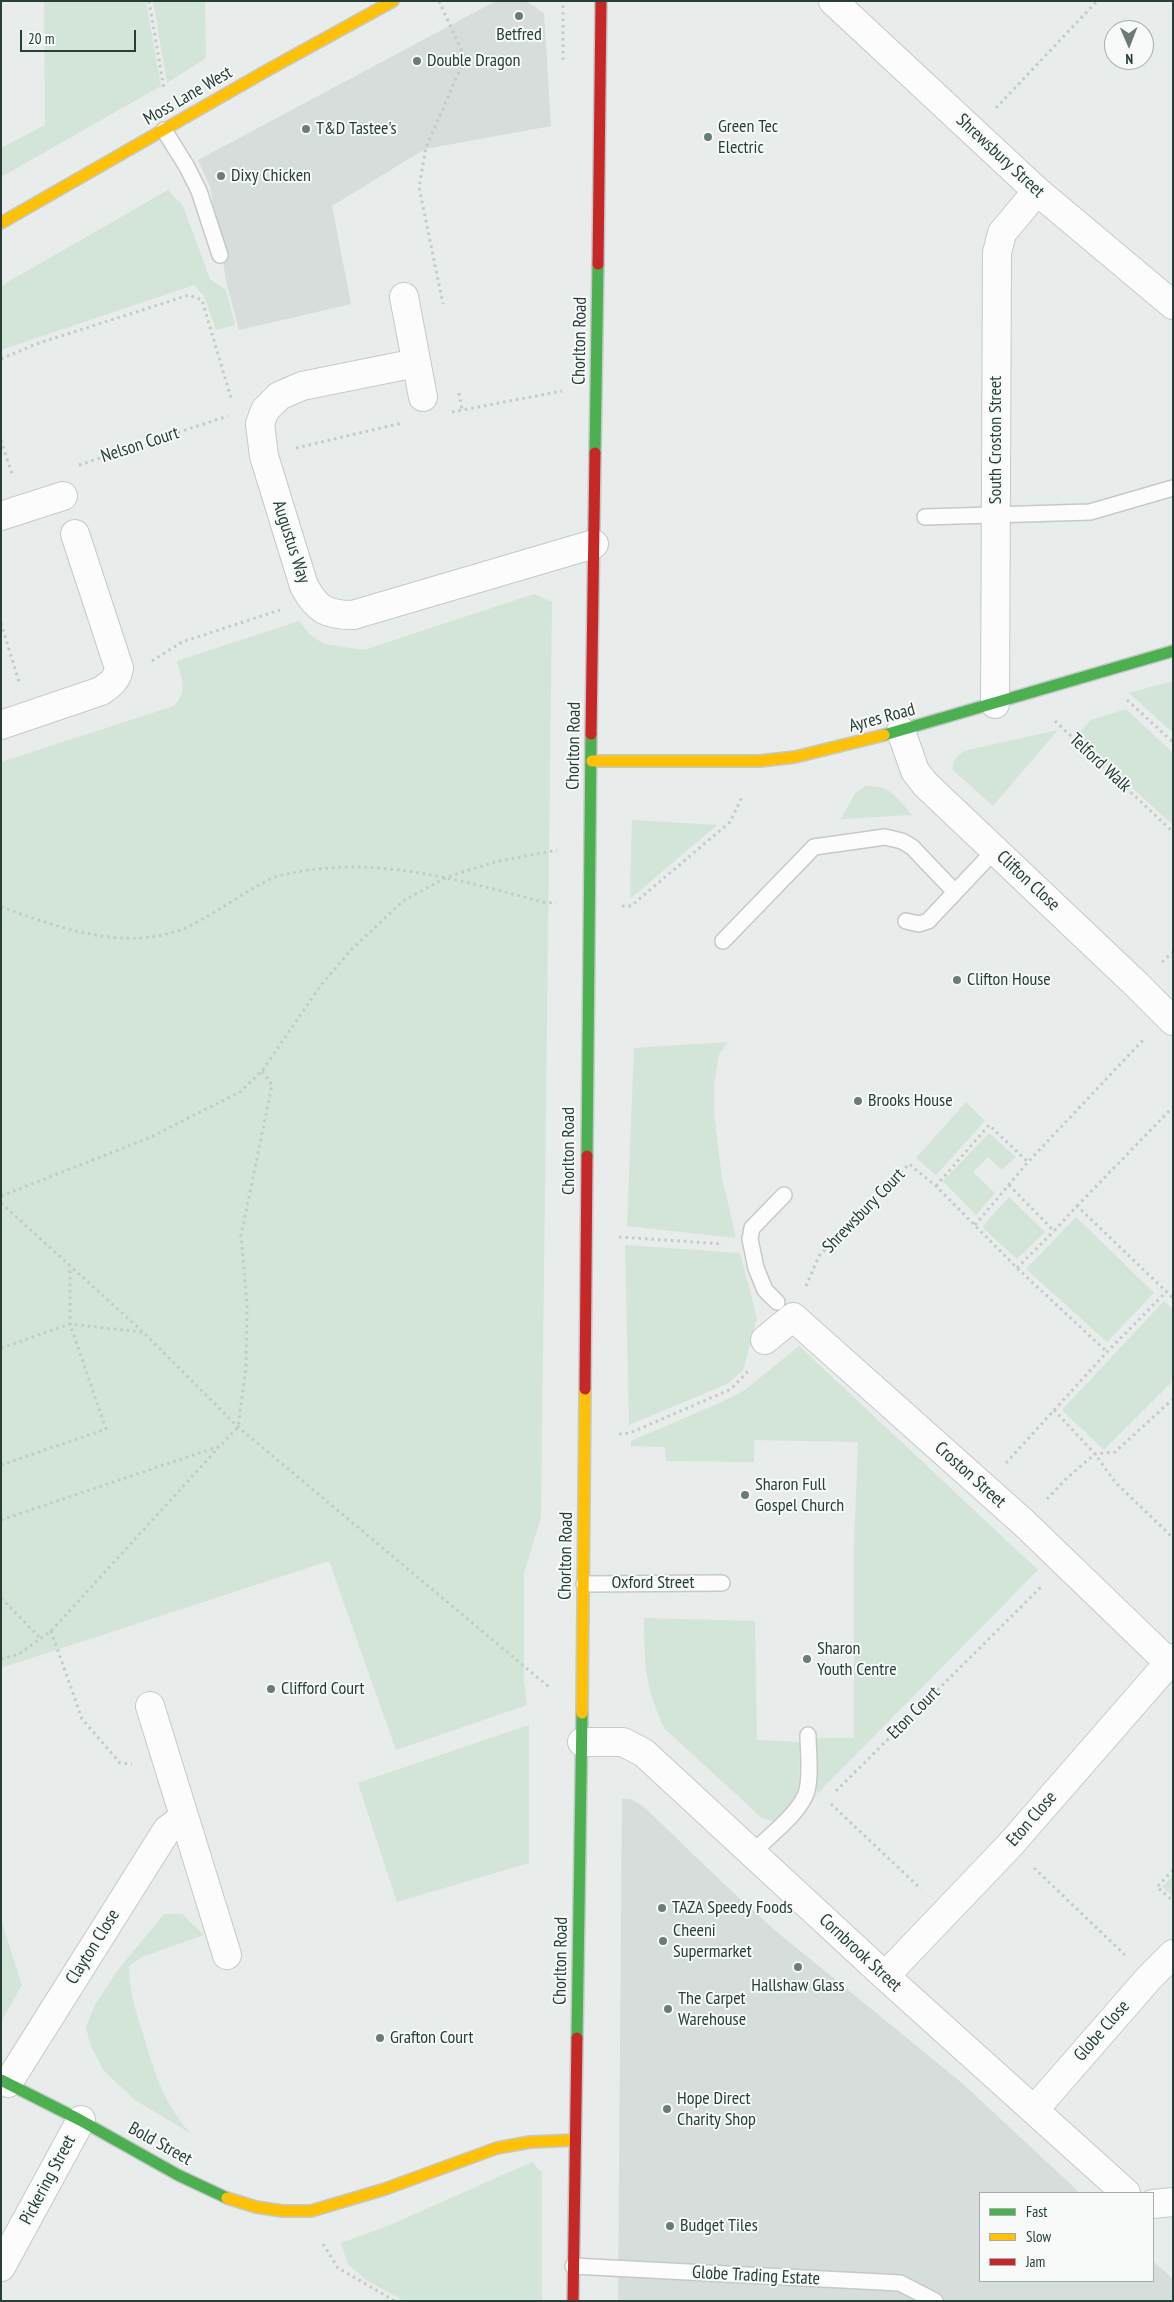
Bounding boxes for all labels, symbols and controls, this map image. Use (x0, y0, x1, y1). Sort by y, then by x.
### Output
marker: Betfred (513, 10, 525, 22)
scale bar (22, 20, 139, 52)
north arrow (1104, 20, 1154, 70)
place label: Betfred (496, 24, 542, 46)
text: 20 m (28, 29, 54, 48)
place label: Double Dragon (427, 50, 520, 72)
text: N (1125, 50, 1133, 68)
marker: Double Dragon (411, 55, 423, 67)
street label: Moss Lane West (140, 62, 236, 130)
street label: Shrewsbury Street (951, 110, 1049, 202)
place label: Green Tec Electric (718, 116, 778, 158)
place label: T&D Tastee's (316, 118, 397, 140)
marker: T&D Tastee's (300, 123, 312, 135)
marker: Green Tec Electric (702, 131, 714, 143)
place label: Dixy Chicken (231, 165, 311, 187)
marker: Dixy Chicken (215, 170, 227, 182)
street label: Chorlton Road (568, 297, 592, 385)
street label: South Croston Street (985, 376, 1007, 504)
street label: Nelson Court (98, 422, 182, 468)
street label: Augustus Way (267, 498, 315, 586)
street label: Ayres Road (847, 699, 917, 737)
street label: Chorlton Road (562, 702, 586, 790)
street label: Telford Walk (1065, 729, 1135, 797)
street label: Clifton Close (992, 846, 1064, 916)
place label: Clifton House (967, 969, 1051, 991)
marker: Clifton House (951, 974, 963, 986)
place label: Brooks House (868, 1090, 953, 1112)
marker: Brooks House (852, 1095, 864, 1107)
street label: Chorlton Road (558, 1107, 580, 1195)
street label: Shrewsbury Court (818, 1164, 910, 1258)
street label: Croston Street (930, 1437, 1010, 1513)
place label: Sharon Full Gospel Church (755, 1474, 844, 1516)
marker: Sharon Full Gospel Church (739, 1489, 751, 1501)
street label: Chorlton Road (554, 1512, 578, 1600)
street label: Oxford Street (612, 1572, 694, 1594)
place label: Sharon Youth Centre (817, 1638, 897, 1680)
marker: Sharon Youth Centre (801, 1653, 813, 1665)
place label: Clifford Court (281, 1678, 364, 1700)
street label: Eton Court (883, 1682, 945, 1744)
marker: Clifford Court (265, 1683, 277, 1695)
street label: Eton Close (1002, 1787, 1062, 1851)
place label: TAZA Speedy Foods (672, 1897, 793, 1919)
marker: TAZA Speedy Foods (656, 1902, 668, 1914)
street label: Clayton Close (61, 1905, 125, 1989)
street label: Cornbrook Street (814, 1909, 906, 1997)
street label: Chorlton Road (549, 1917, 573, 2005)
place label: Cheeni Supermarket (673, 1920, 752, 1962)
marker: Cheeni Supermarket (657, 1935, 669, 1947)
marker: Hallshaw Glass (792, 1961, 804, 1973)
place label: Hallshaw Glass (751, 1975, 845, 1997)
place label: The Carpet Warehouse (678, 1988, 746, 2030)
street label: Globe Close (1070, 1996, 1134, 2066)
marker: The Carpet Warehouse (662, 2003, 674, 2015)
place label: Grafton Court (390, 2027, 473, 2049)
marker: Grafton Court (374, 2032, 386, 2044)
place label: Hope Direct Charity Shop (677, 2088, 756, 2130)
marker: Hope Direct Charity Shop (661, 2103, 673, 2115)
street label: Bold Street (124, 2118, 196, 2170)
street label: Pickering Street (15, 2132, 81, 2228)
legend (979, 2192, 1154, 2282)
text: Fast (1026, 2202, 1047, 2221)
place label: Budget Tiles (680, 2215, 758, 2237)
marker: Budget Tiles (664, 2220, 676, 2232)
text: Slow (1026, 2227, 1051, 2246)
text: Jam (1026, 2252, 1045, 2271)
street label: Globe Trading Estate (692, 2262, 820, 2290)

